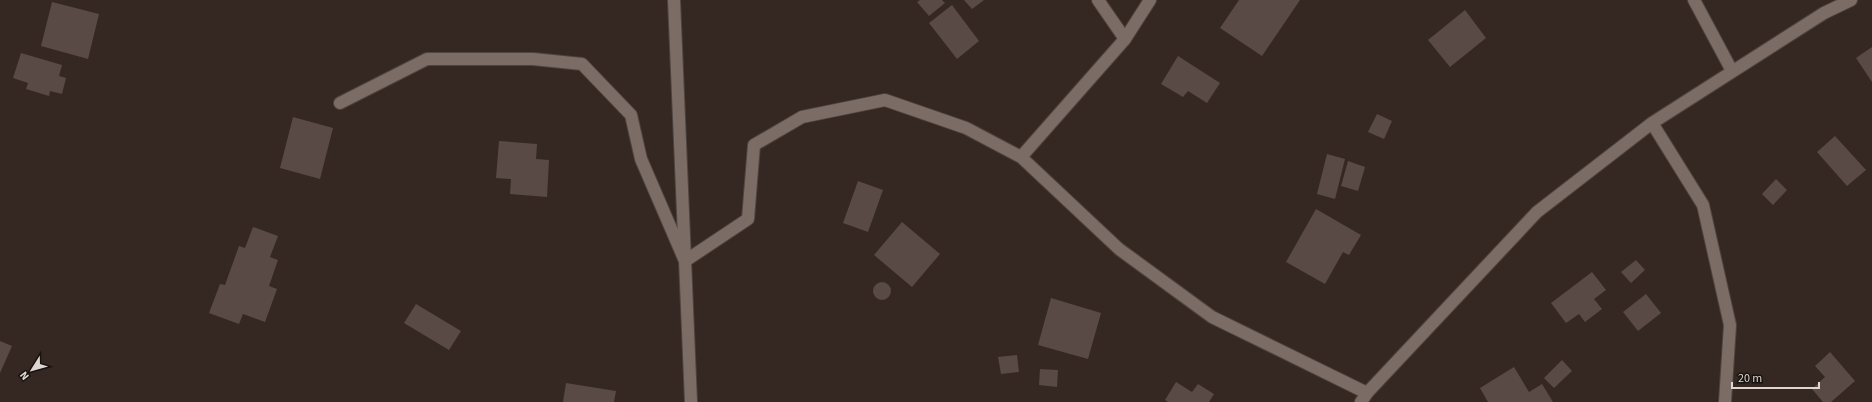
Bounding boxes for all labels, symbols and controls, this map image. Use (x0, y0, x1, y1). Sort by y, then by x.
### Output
north arrow (12, 350, 52, 390)
scale bar (1732, 364, 1819, 390)
text: N (16, 368, 33, 383)
text: 20 m (1738, 370, 1762, 387)

